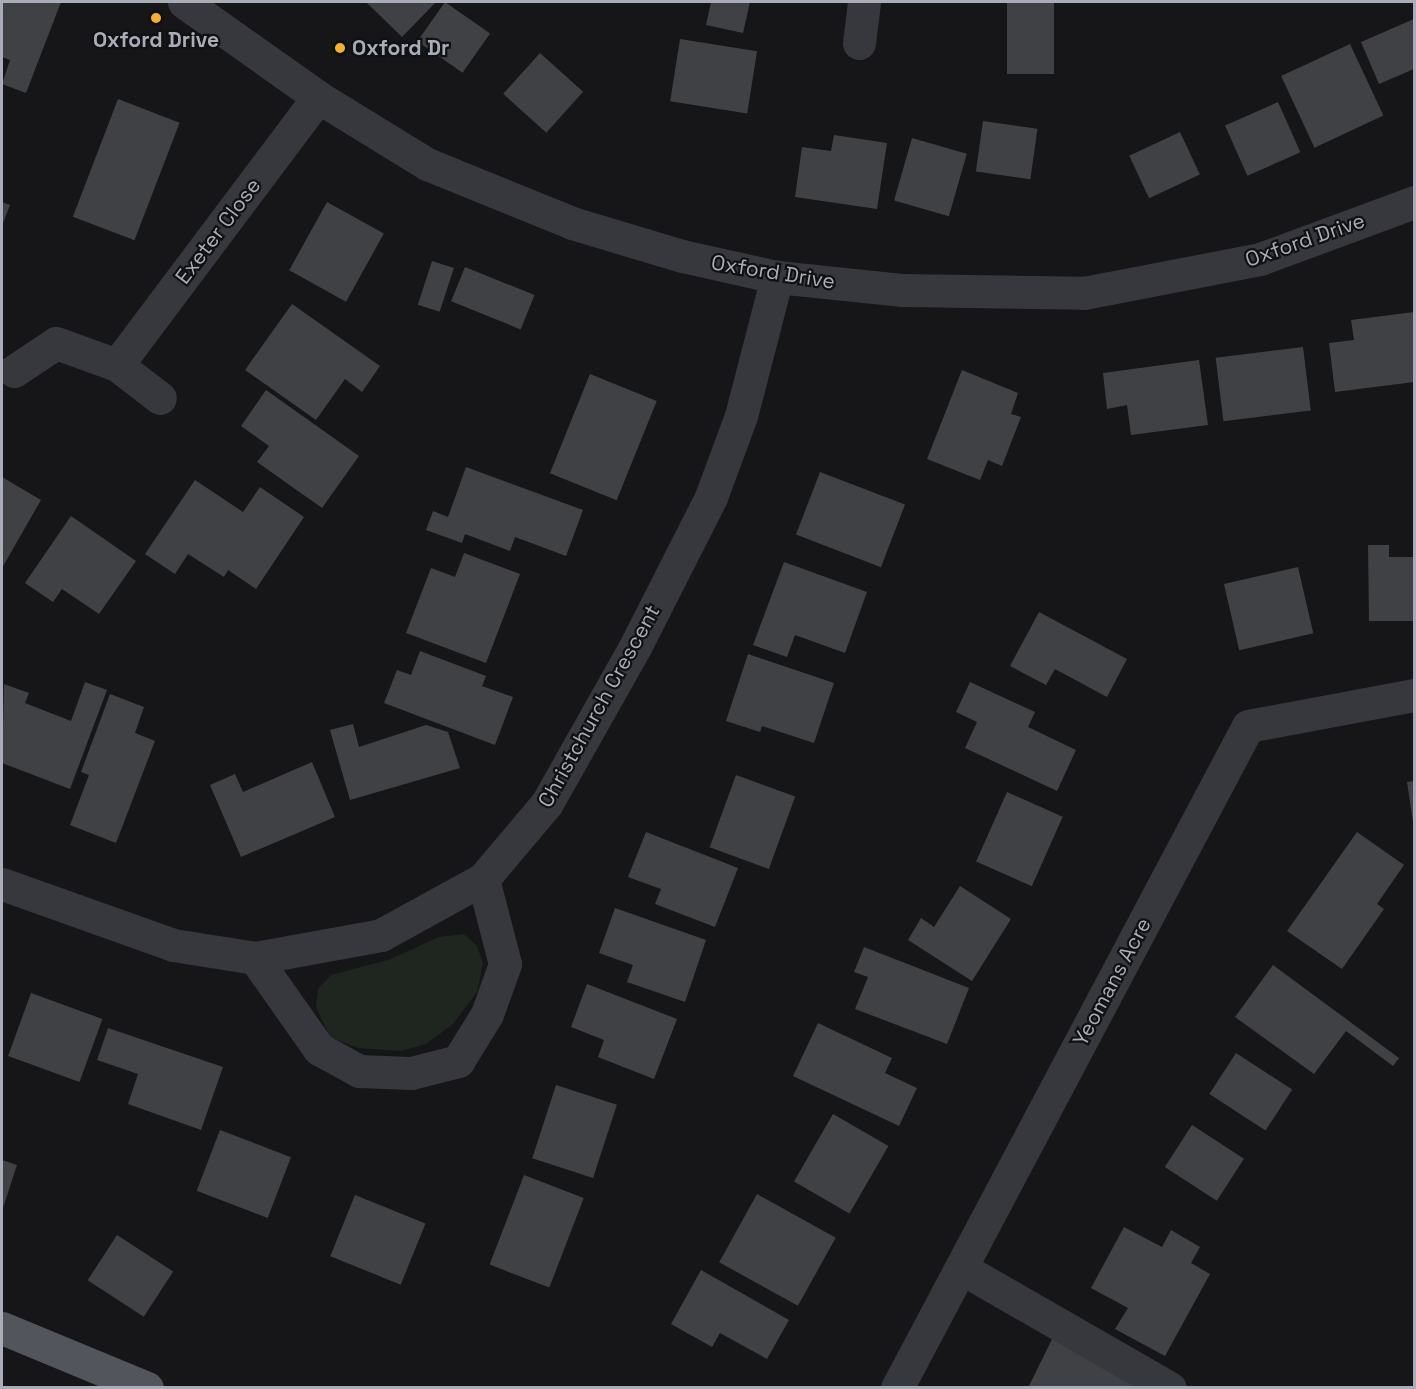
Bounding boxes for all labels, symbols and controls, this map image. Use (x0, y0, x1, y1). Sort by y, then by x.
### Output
marker: Oxford Drive (149, 11, 163, 25)
place label: Oxford Drive (93, 27, 219, 53)
place label: Oxford Dr (352, 35, 449, 61)
marker: Oxford Dr (333, 41, 347, 55)
street label: Exeter Close (170, 173, 266, 289)
street label: Oxford Drive (1242, 208, 1368, 272)
street label: Oxford Drive (709, 250, 837, 294)
street label: Christchurch Crescent (533, 600, 665, 812)
street label: Yeomans Acre (1068, 914, 1156, 1050)

